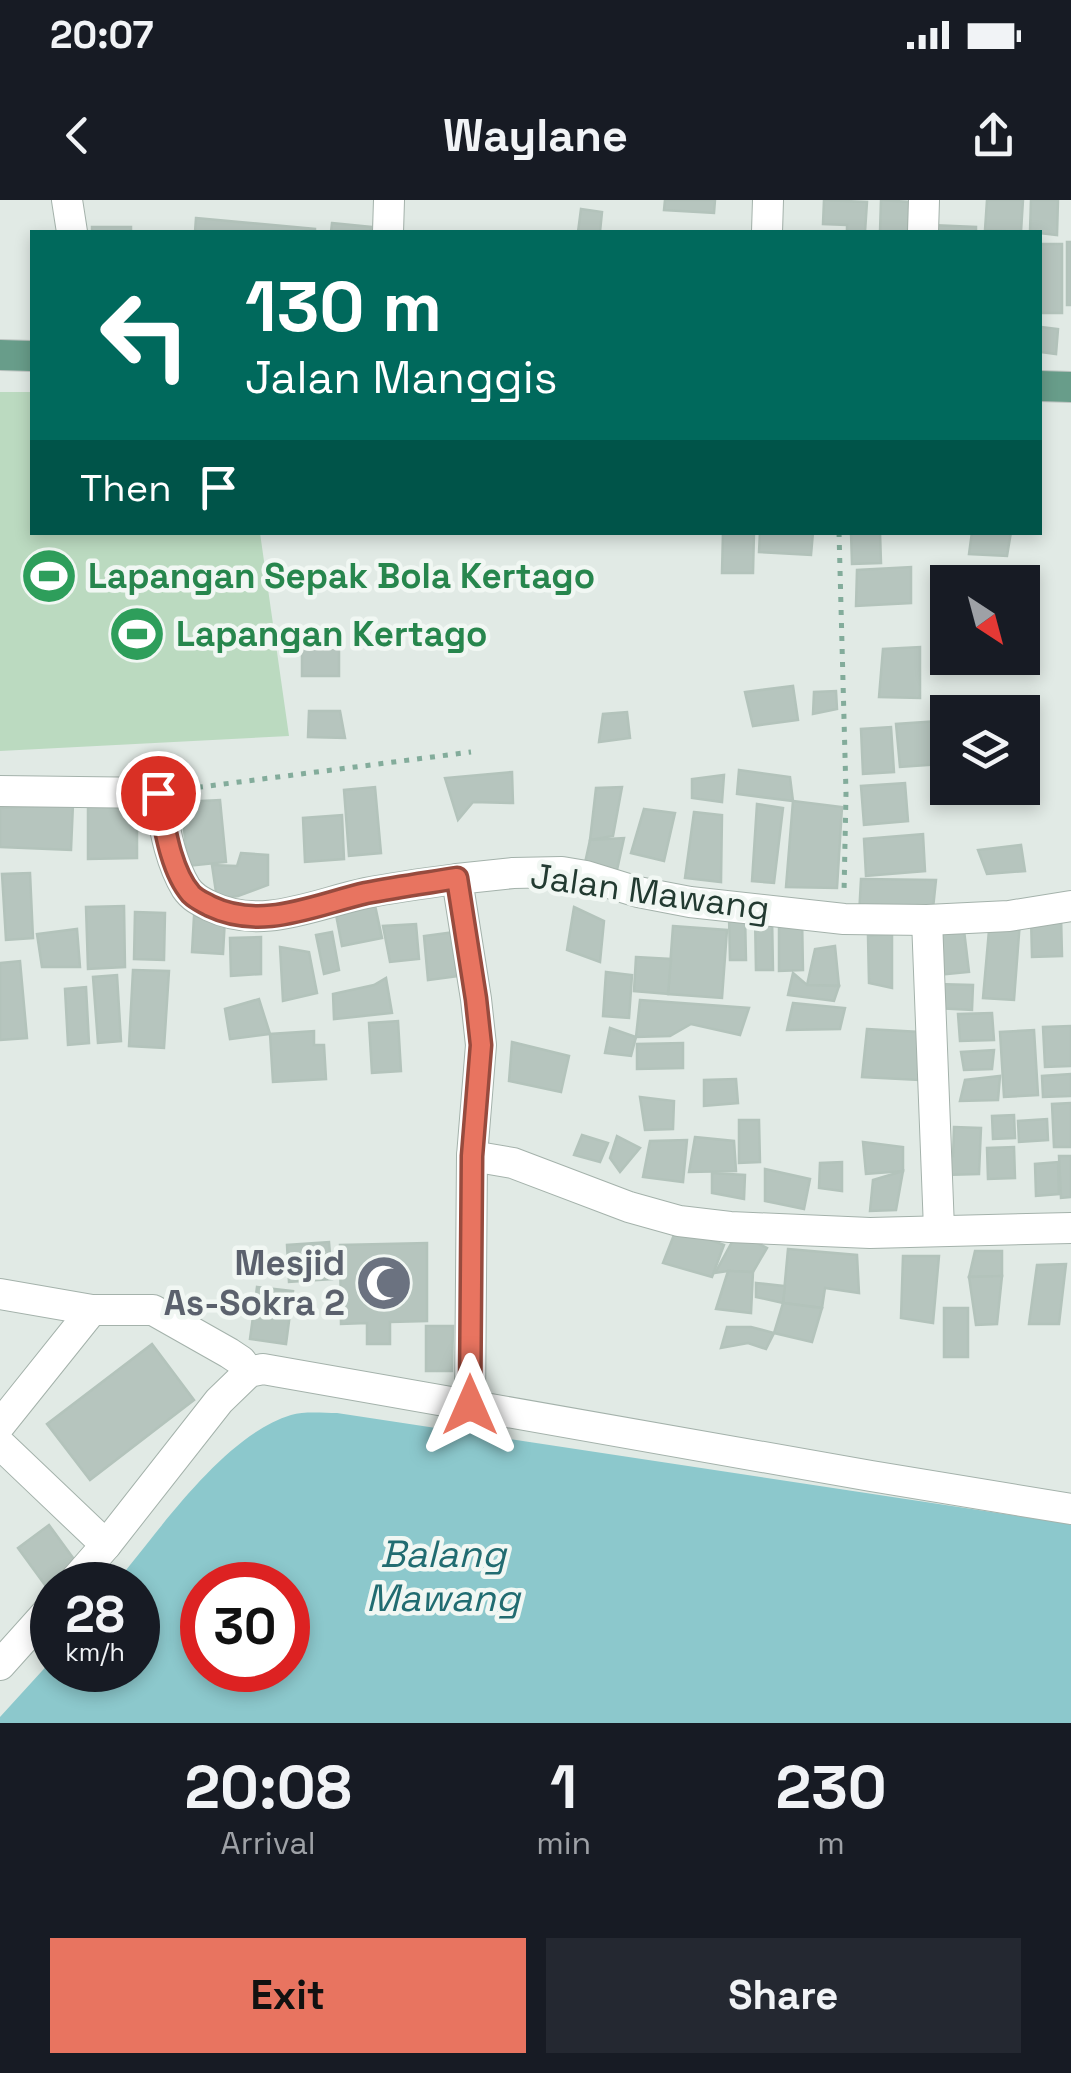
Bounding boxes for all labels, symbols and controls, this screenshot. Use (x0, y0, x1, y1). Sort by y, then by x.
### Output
text: 20:07 (50, 11, 153, 59)
text: Waylane (443, 107, 628, 164)
icon: back (50, 108, 105, 163)
icon: share (966, 108, 1021, 163)
text: 130 m (245, 262, 442, 351)
icon: left (80, 270, 210, 400)
text: Jalan Manggis (245, 349, 557, 406)
icon: arrive (191, 460, 246, 515)
text: Then (80, 464, 171, 512)
sports icon: Lapangan Sepak Bola Kertago (19, 546, 79, 606)
place label: Lapangan Sepak Bola Kertago (88, 554, 595, 598)
north arrow (930, 565, 1040, 675)
map controls (930, 565, 1040, 805)
sports icon: Lapangan Kertago (107, 604, 167, 664)
place label: Lapangan Kertago (176, 612, 487, 656)
button: layers (930, 695, 1040, 805)
pin (116, 751, 201, 836)
icon: arrive (131, 766, 186, 821)
street label: Jalan Mawang (528, 853, 772, 931)
place label: Mesjid As-Sokra 2 (164, 1241, 345, 1325)
mosque icon: Mesjid As-Sokra 2 (354, 1253, 414, 1313)
position arrow (418, 1353, 522, 1457)
water label: Balang Mawang (366, 1530, 522, 1622)
speed limit sign: 30 (180, 1562, 310, 1692)
text: 28 (65, 1583, 125, 1647)
text: km/h (65, 1636, 125, 1668)
text: 20:08 (184, 1749, 352, 1826)
text: 1 (550, 1749, 577, 1826)
text: 230 (776, 1749, 887, 1826)
text: Arrival (221, 1823, 316, 1863)
text: min (536, 1823, 591, 1863)
text: m (817, 1823, 845, 1863)
button: Exit (50, 1938, 526, 2053)
button: Share (546, 1938, 1021, 2053)

